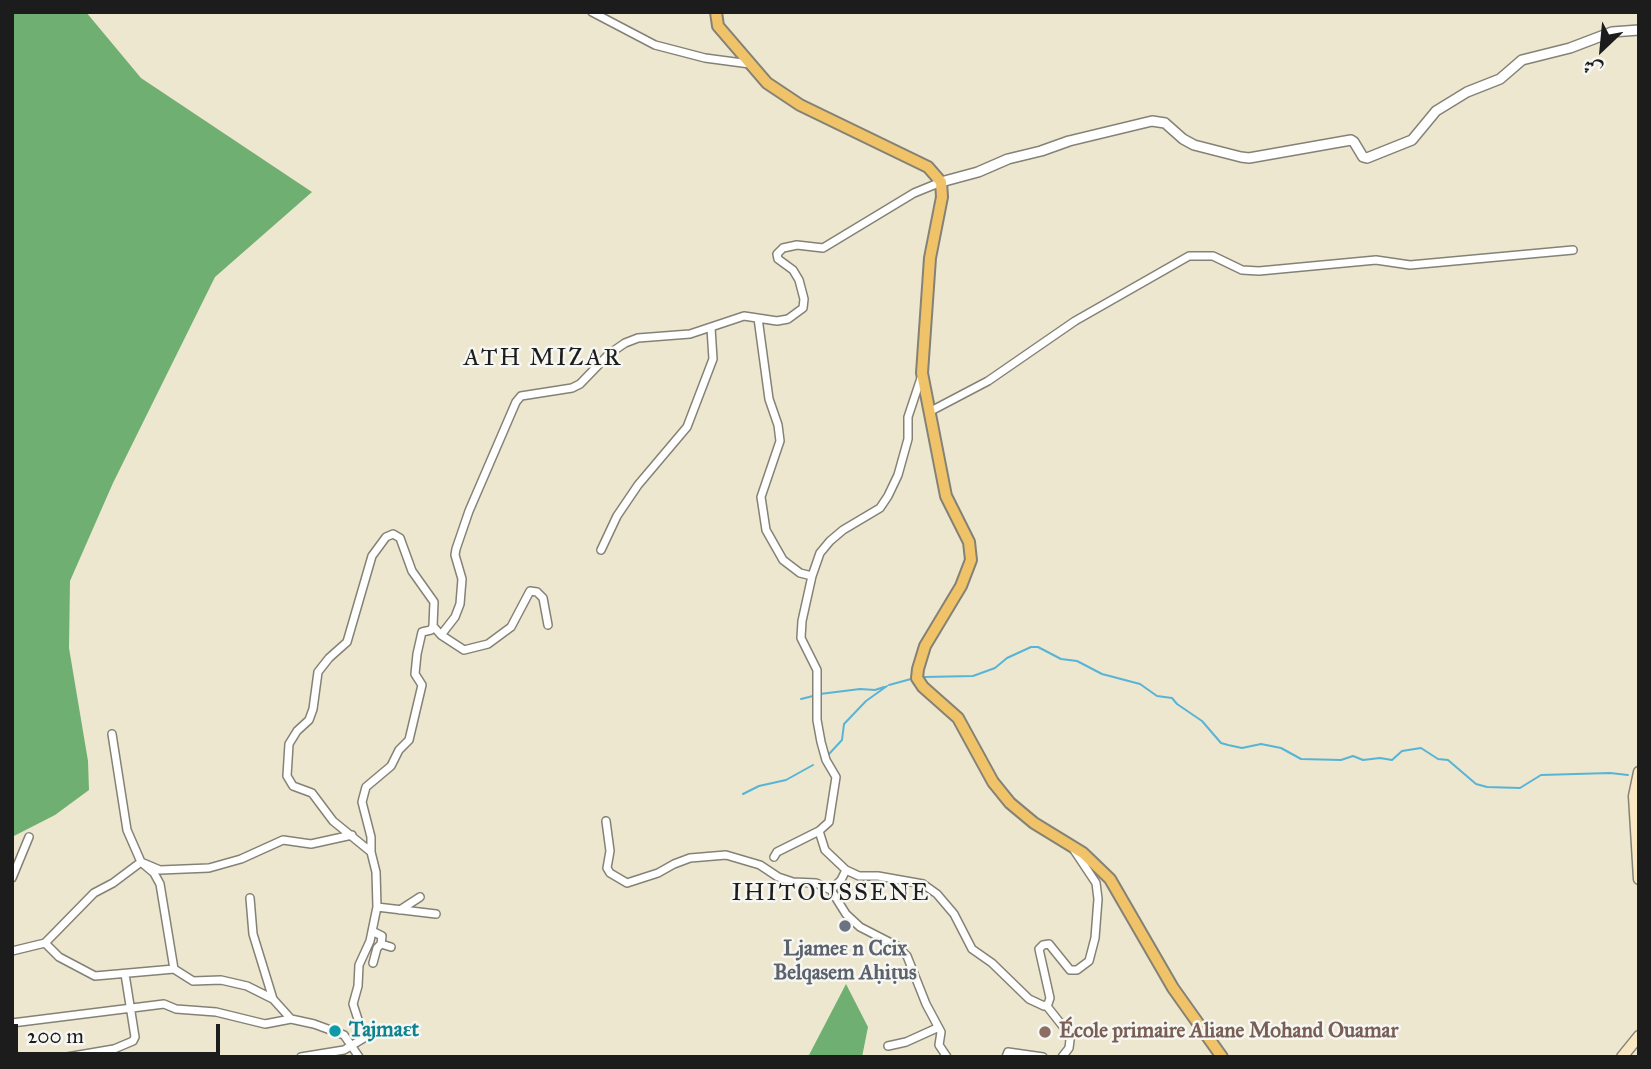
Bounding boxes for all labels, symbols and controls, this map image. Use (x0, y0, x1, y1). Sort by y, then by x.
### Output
north arrow (1567, 14, 1637, 84)
text: ش (1579, 54, 1606, 83)
district label: ATH MIZAR (465, 345, 621, 373)
district label: IHITOUSSENE (733, 880, 929, 908)
marker: Ljameɛ n Ccix Belqasem Aḥiṭus (837, 918, 853, 934)
place label: Ljameɛ n Ccix Belqasem Aḥiṭus (773, 937, 917, 987)
scale bar (18, 1010, 224, 1054)
place label: Tajmaɛt (349, 1018, 419, 1044)
place label: École primaire Aliane Mohand Ouamar (1059, 1019, 1398, 1045)
text: 200 m (27, 1023, 84, 1049)
marker: Tajmaɛt (327, 1023, 343, 1039)
marker: École primaire Aliane Mohand Ouamar (1037, 1024, 1053, 1040)

